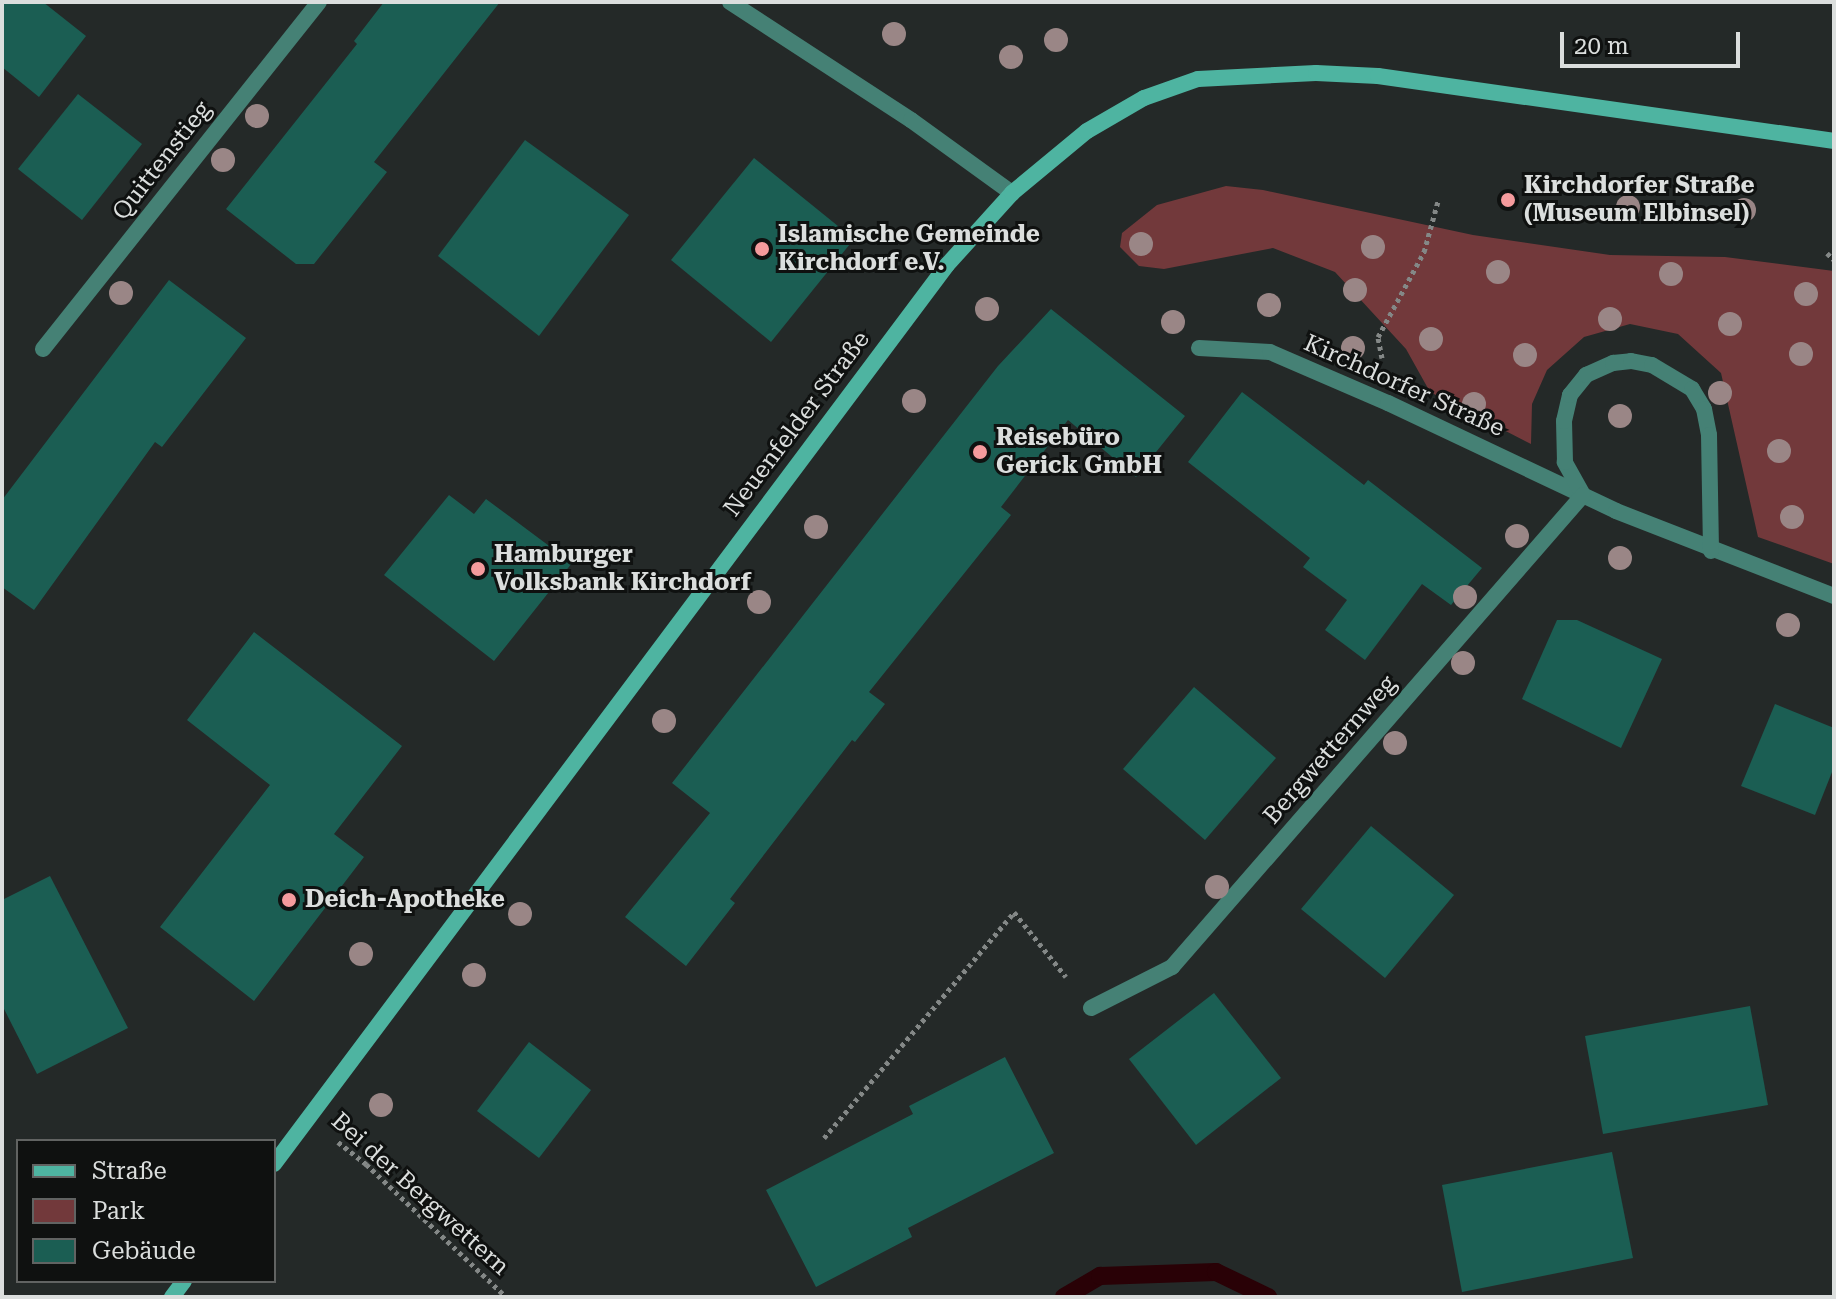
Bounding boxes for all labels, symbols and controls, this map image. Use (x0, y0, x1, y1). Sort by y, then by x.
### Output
scale bar (1564, 16, 1744, 66)
text: 20 m (1574, 32, 1629, 60)
street label: Quittenstieg (107, 96, 217, 226)
place label: Kirchdorfer Straße (Museum Elbinsel) (1524, 172, 1755, 228)
marker: Kirchdorfer Straße (Museum Elbinsel) (1499, 191, 1517, 209)
place label: Islamische Gemeinde Kirchdorf e.V. (778, 221, 1040, 277)
marker: Islamische Gemeinde Kirchdorf e.V. (753, 240, 771, 258)
street label: Neuenfelder Straße (718, 326, 876, 522)
street label: Kirchdorfer Straße (1299, 329, 1509, 443)
place label: Reisebüro Gerick GmbH (996, 424, 1162, 480)
marker: Reisebüro Gerick GmbH (971, 443, 989, 461)
place label: Hamburger Volksbank Kirchdorf (494, 541, 751, 597)
marker: Hamburger Volksbank Kirchdorf (469, 560, 487, 578)
street label: Bergwetternweg (1258, 670, 1402, 830)
place label: Deich-Apotheke (305, 886, 505, 914)
marker: Deich-Apotheke (280, 891, 298, 909)
street label: Bei der Bergwettern (325, 1107, 515, 1281)
legend (16, 1139, 276, 1283)
text: Straße (92, 1157, 167, 1185)
text: Park (92, 1197, 145, 1225)
text: Gebäude (92, 1237, 196, 1265)

